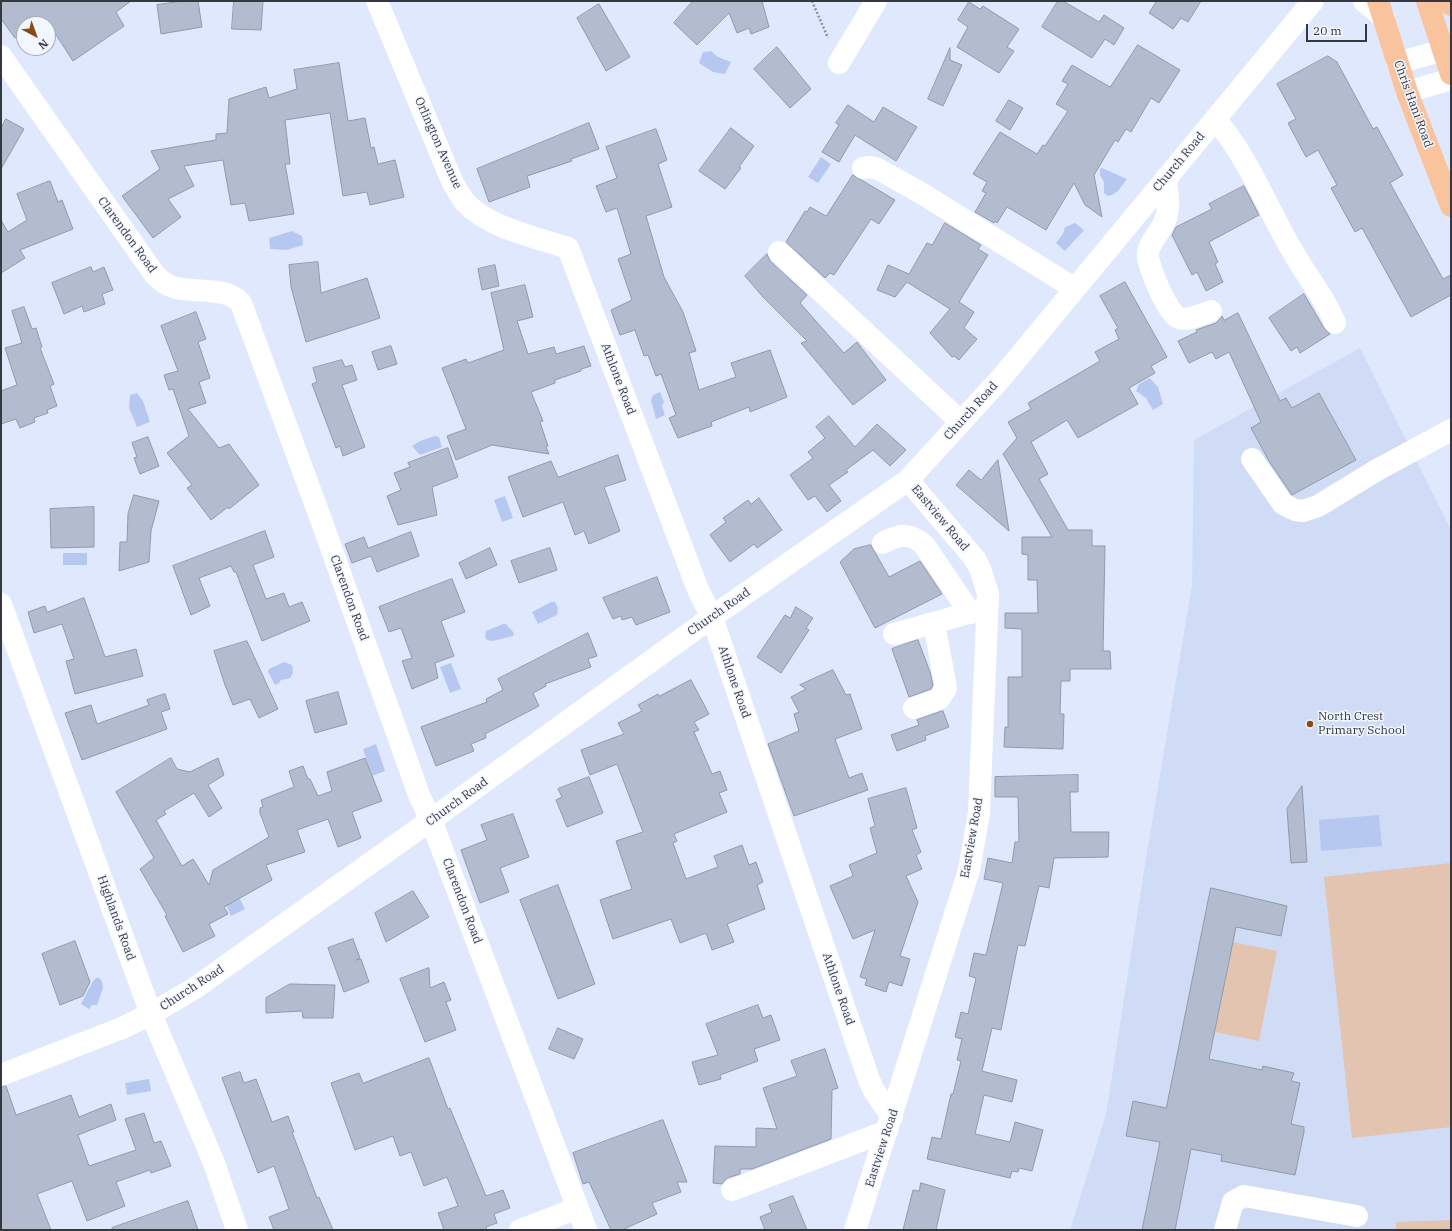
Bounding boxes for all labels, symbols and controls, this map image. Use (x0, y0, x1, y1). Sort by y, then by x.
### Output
north arrow (16, 16, 56, 56)
scale bar (1308, 16, 1369, 42)
text: 20 m (1313, 23, 1342, 38)
text: N (35, 36, 51, 52)
street label: Chris Hani Road (1391, 58, 1435, 150)
street label: Orlington Avenue (411, 95, 465, 191)
street label: Church Road (1150, 129, 1208, 195)
street label: Clarendon Road (95, 194, 159, 276)
street label: Athlone Road (598, 341, 638, 417)
street label: Church Road (941, 379, 1001, 443)
street label: Eastview Road (908, 482, 972, 554)
street label: Clarendon Road (327, 553, 371, 643)
street label: Church Road (685, 585, 753, 639)
street label: Athlone Road (715, 644, 753, 720)
place label: North Crest Primary School (1318, 710, 1405, 738)
marker: North Crest Primary School (1305, 719, 1315, 729)
street label: Church Road (423, 775, 491, 829)
street label: Eastview Road (958, 797, 986, 879)
street label: Clarendon Road (439, 856, 485, 946)
street label: Highlands Road (94, 873, 138, 963)
street label: Athlone Road (819, 951, 857, 1027)
street label: Church Road (157, 962, 227, 1014)
street label: Eastview Road (863, 1107, 901, 1189)

